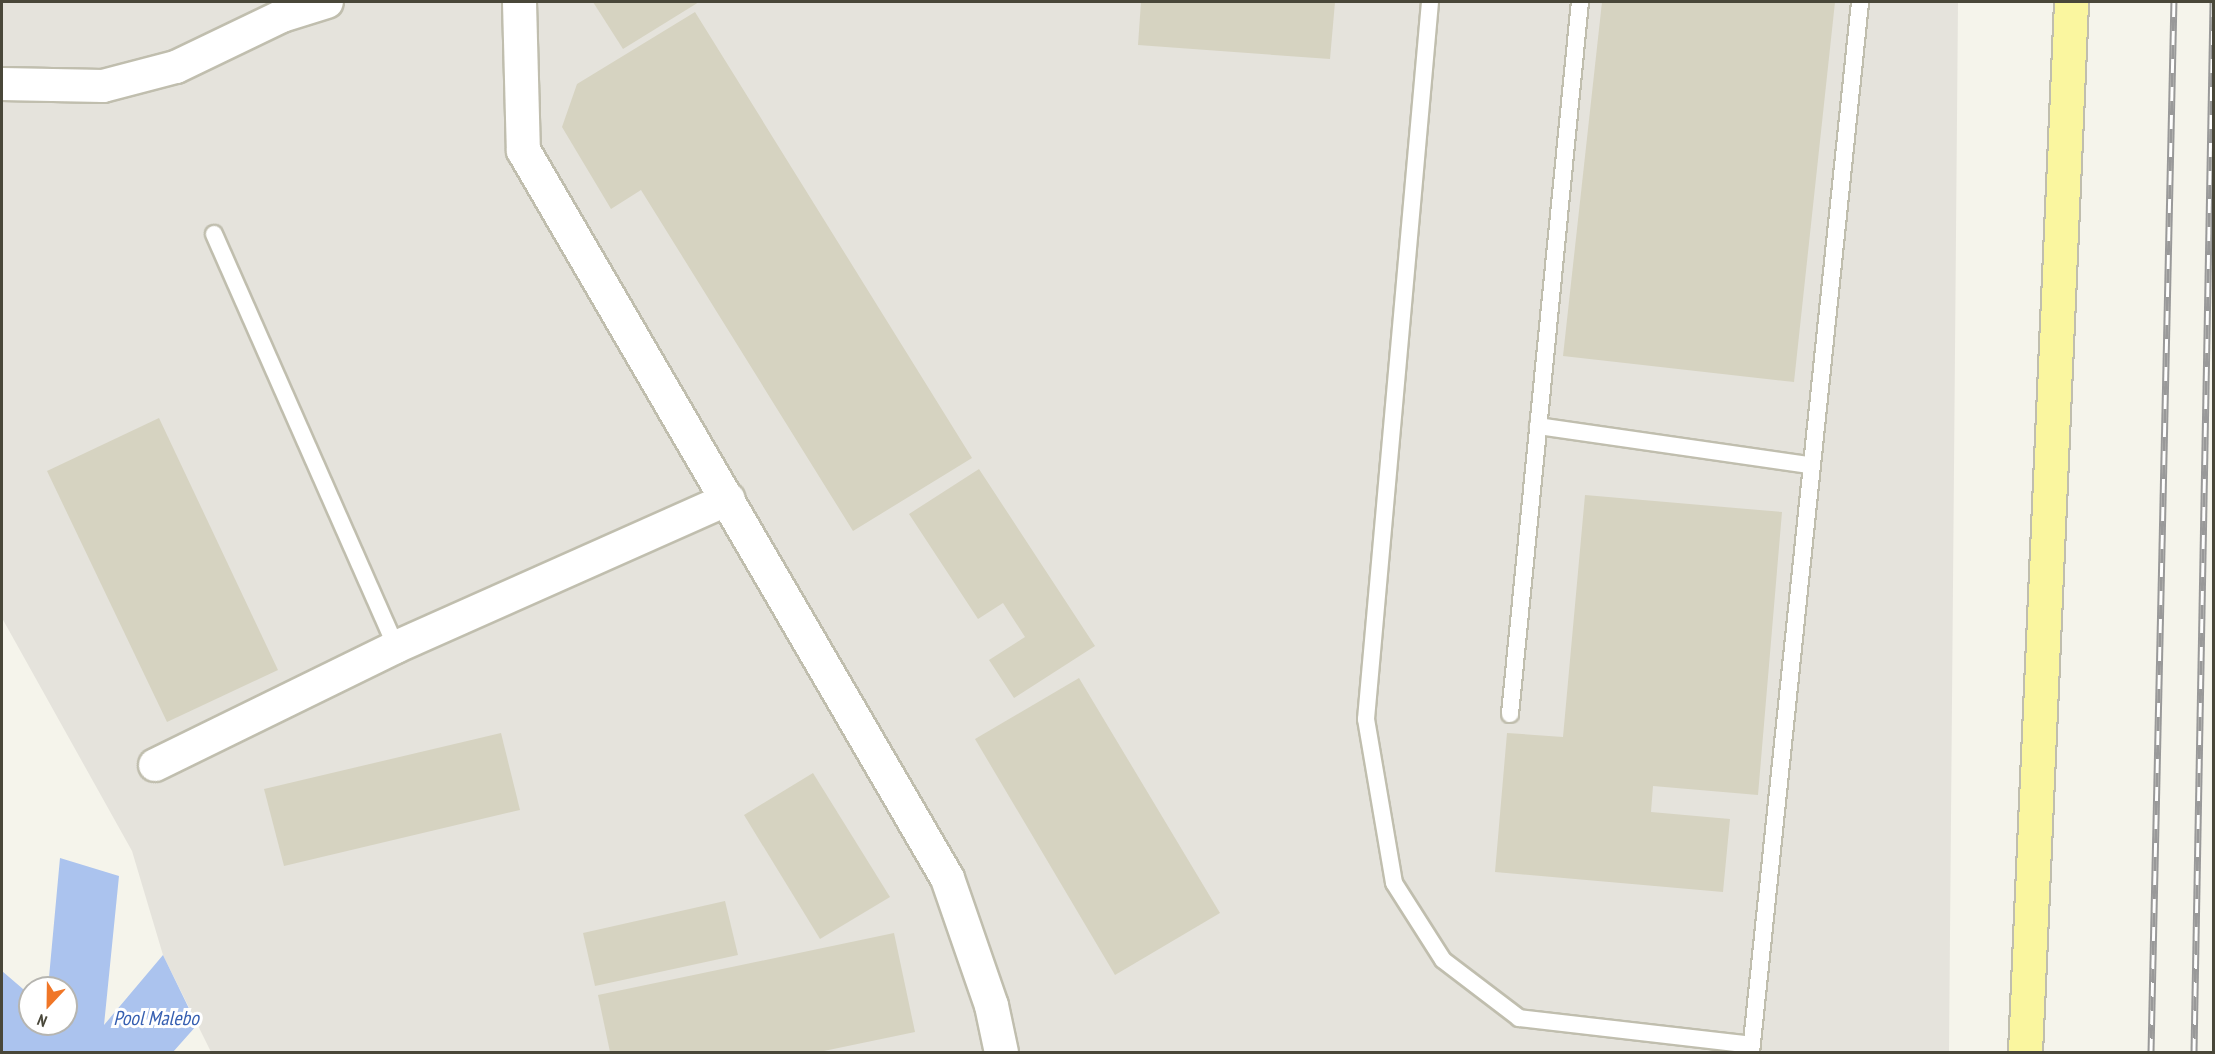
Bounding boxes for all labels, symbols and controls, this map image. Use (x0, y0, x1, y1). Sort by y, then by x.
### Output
north arrow (18, 976, 78, 1036)
water label: Pool Malebo (113, 1006, 199, 1030)
text: N (34, 1010, 50, 1032)

